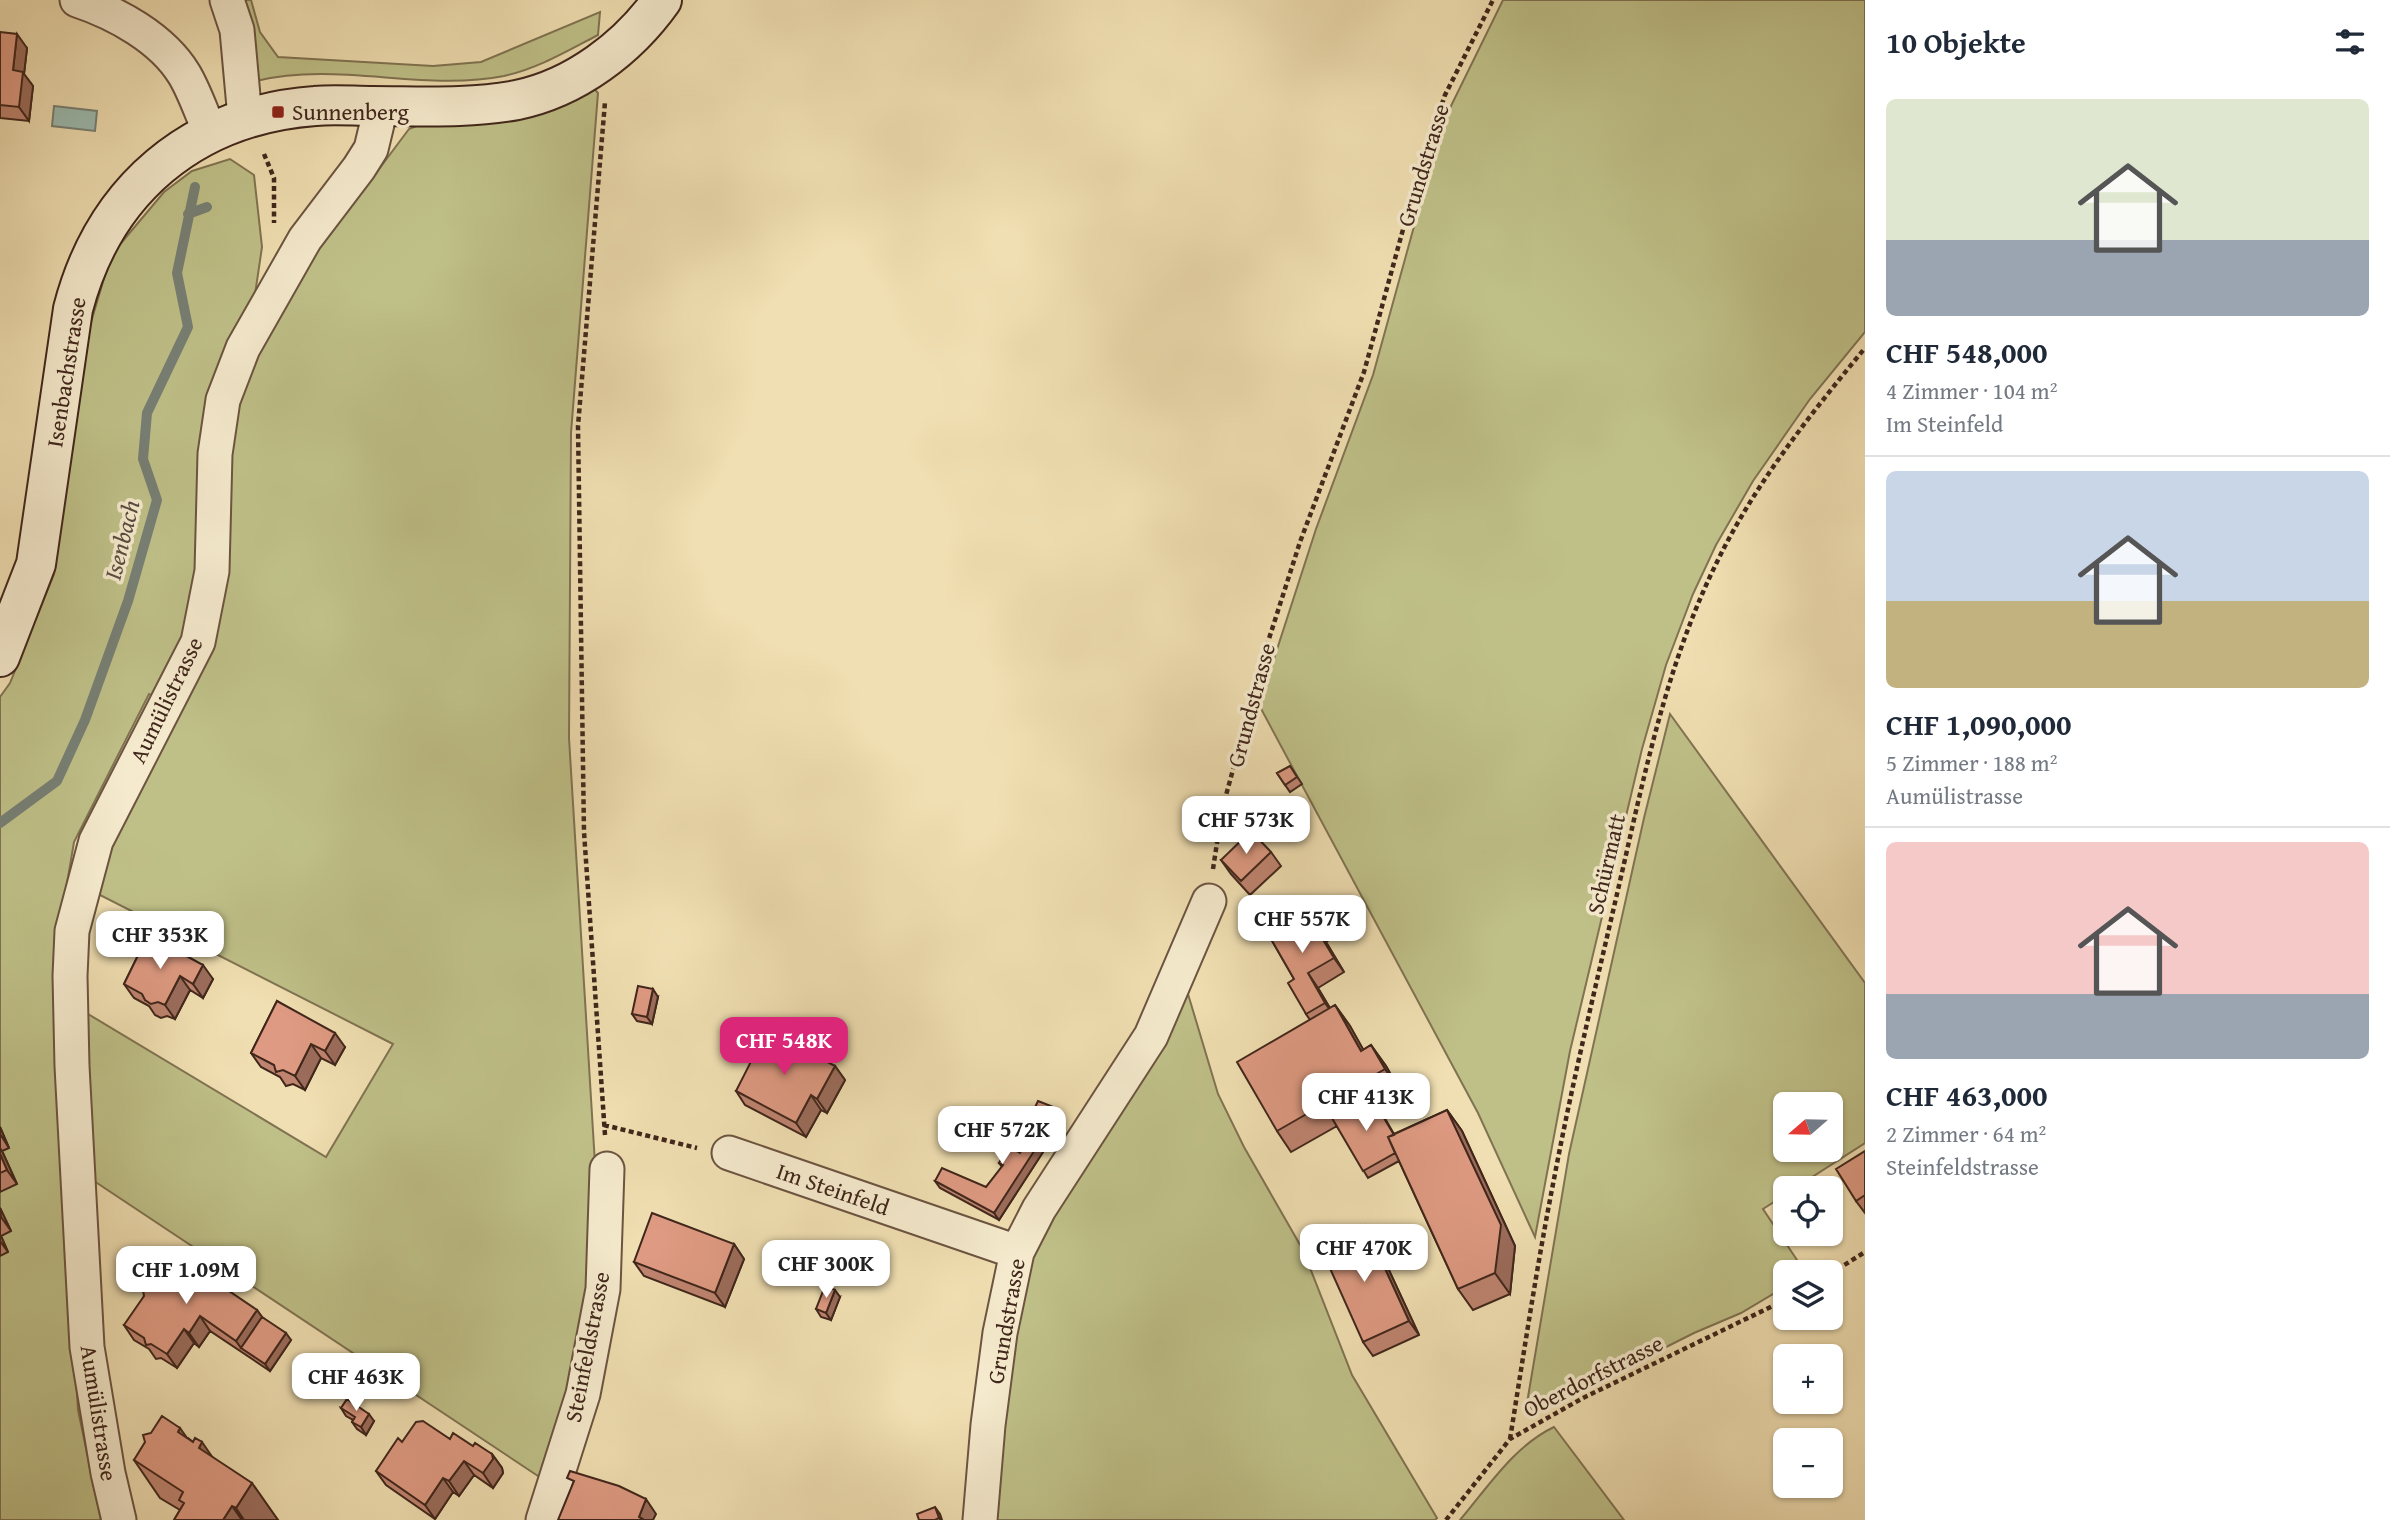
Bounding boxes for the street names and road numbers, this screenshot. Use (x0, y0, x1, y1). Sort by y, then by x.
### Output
street label: Grundstrasse (1388, 99, 1457, 230)
street label: Isenbachstrasse (37, 294, 94, 450)
street label: Aumülistrasse (121, 631, 210, 769)
street label: Grundstrasse (1218, 639, 1283, 771)
street label: Schürmatt (1578, 811, 1633, 917)
street label: Im Steinfeld (772, 1154, 895, 1223)
street label: Grundstrasse (978, 1255, 1033, 1386)
street label: Steinfeldstrasse (556, 1269, 617, 1425)
street label: Oberdorfstrasse (1517, 1326, 1669, 1425)
street label: Aumülistrasse (72, 1343, 127, 1483)

